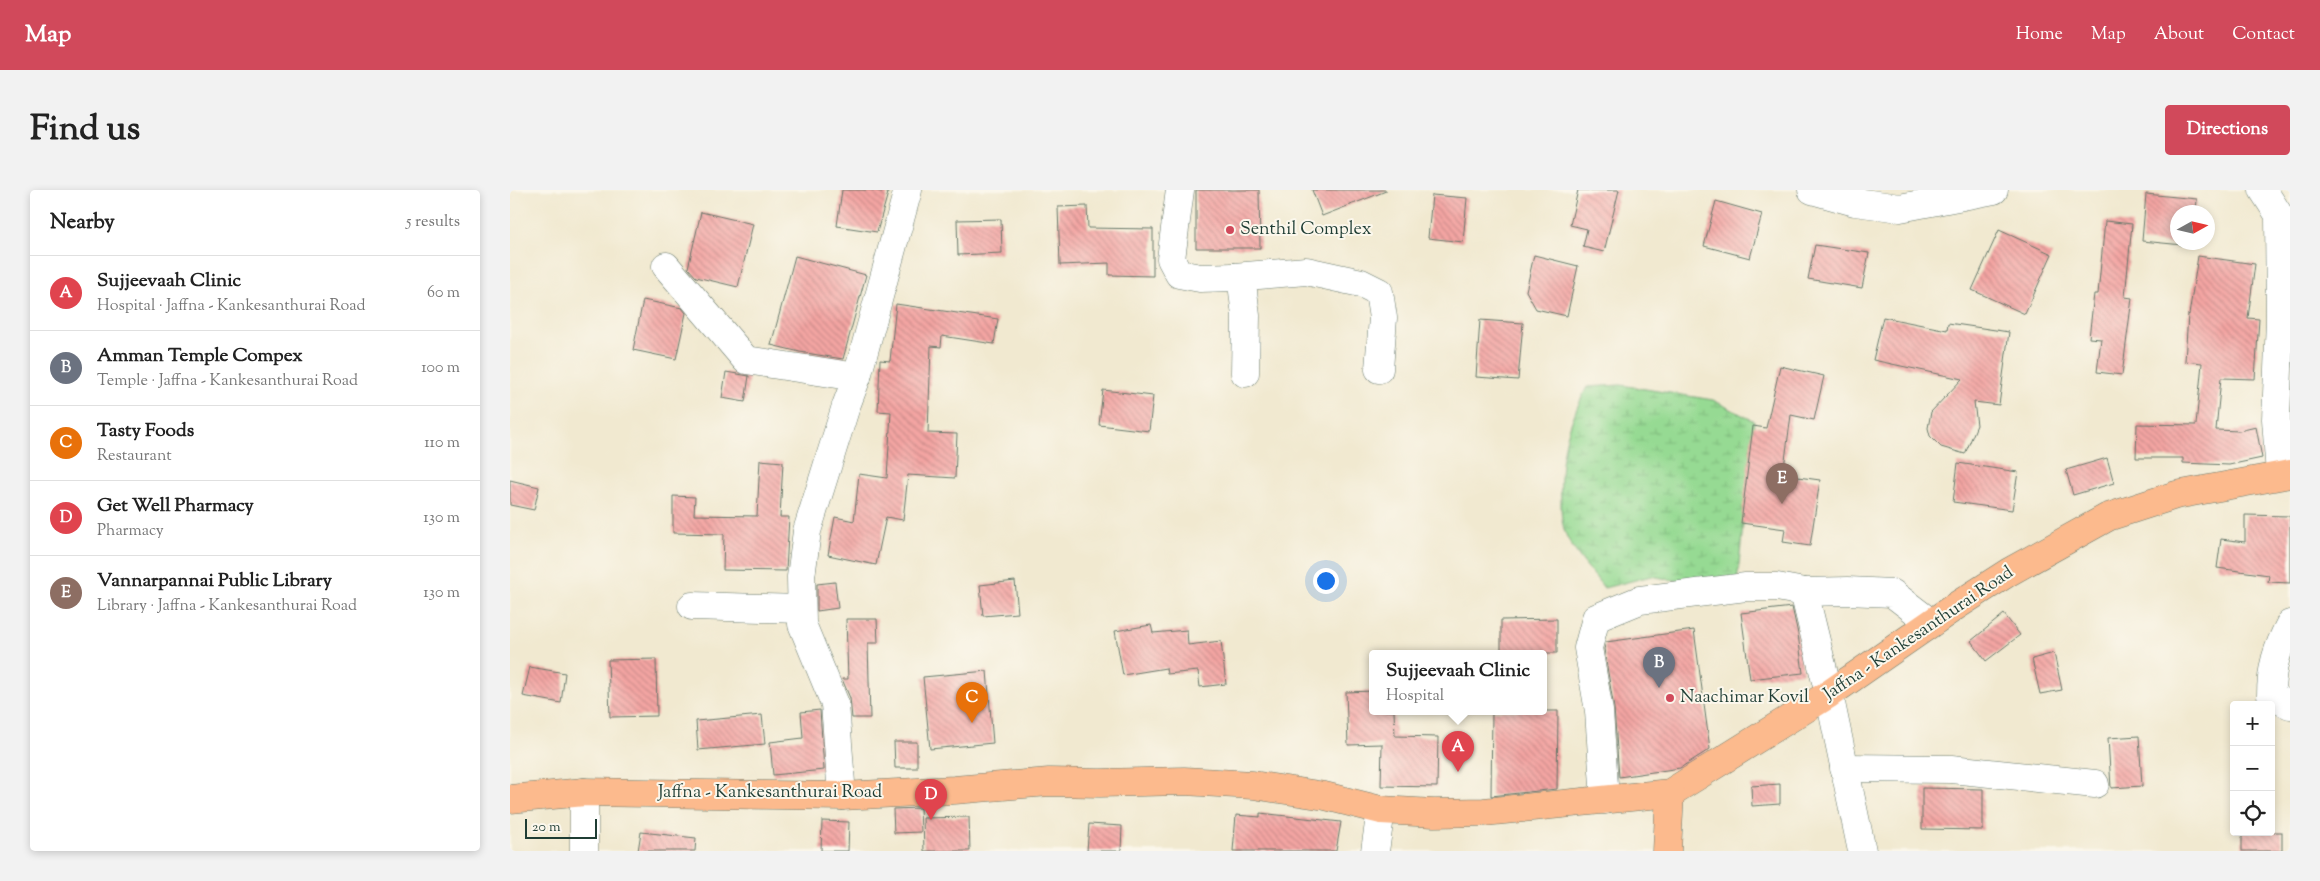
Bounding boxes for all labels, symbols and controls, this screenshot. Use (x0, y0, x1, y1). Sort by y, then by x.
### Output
text: Map (25, 18, 71, 52)
text: Home (2016, 22, 2063, 48)
text: Map (2091, 22, 2126, 48)
text: About (2154, 22, 2204, 48)
text: Contact (2232, 22, 2295, 48)
text: Find us (30, 105, 140, 156)
button: Directions (2165, 105, 2290, 155)
north arrow (2170, 205, 2215, 250)
text: Nearby (50, 208, 115, 238)
text: 5 results (406, 211, 460, 234)
place label: Senthil Complex (1240, 217, 1372, 243)
marker: Senthil Complex (1224, 224, 1236, 236)
text: Sujjeevaah Clinic (97, 268, 241, 295)
text: A (60, 282, 73, 305)
text: 60 m (427, 282, 460, 305)
text: Hospital · Jaffna - Kankesanthurai Road (97, 295, 365, 318)
text: Amman Temple Compex (97, 343, 303, 370)
text: B (61, 357, 71, 380)
text: 100 m (421, 357, 460, 380)
text: Temple · Jaffna - Kankesanthurai Road (97, 370, 358, 393)
text: Tasty Foods (97, 418, 194, 445)
text: C (60, 432, 72, 455)
text: 110 m (424, 432, 460, 455)
text: Restaurant (97, 445, 172, 468)
pin: E (1766, 463, 1798, 504)
text: Get Well Pharmacy (97, 493, 254, 520)
text: D (60, 507, 72, 530)
text: 130 m (423, 507, 460, 530)
text: Pharmacy (97, 520, 164, 543)
street label: Jaffna - Kankesanthurai Road (1818, 561, 2019, 708)
text: Vannarpannai Public Library (97, 568, 332, 595)
your location (1313, 568, 1339, 594)
text: E (61, 582, 71, 605)
text: 130 m (423, 582, 460, 605)
text: Library · Jaffna - Kankesanthurai Road (97, 595, 357, 618)
pin: B (1643, 647, 1675, 688)
popup (1369, 650, 1547, 715)
text: Sujjeevaah Clinic (1386, 658, 1530, 685)
pin: C (956, 682, 988, 723)
text: Hospital (1386, 685, 1444, 708)
place label: Naachimar Kovil (1680, 685, 1809, 711)
marker: Naachimar Kovil (1664, 692, 1676, 704)
map controls (2230, 701, 2275, 836)
button: + (2230, 701, 2275, 746)
pin: A (1442, 731, 1474, 772)
button: − (2230, 746, 2275, 791)
pin: D (915, 779, 947, 820)
street label: Jaffna - Kankesanthurai Road (657, 780, 882, 806)
button: locate (2230, 791, 2275, 836)
scale bar (525, 816, 598, 839)
text: 20 m (532, 818, 561, 838)

